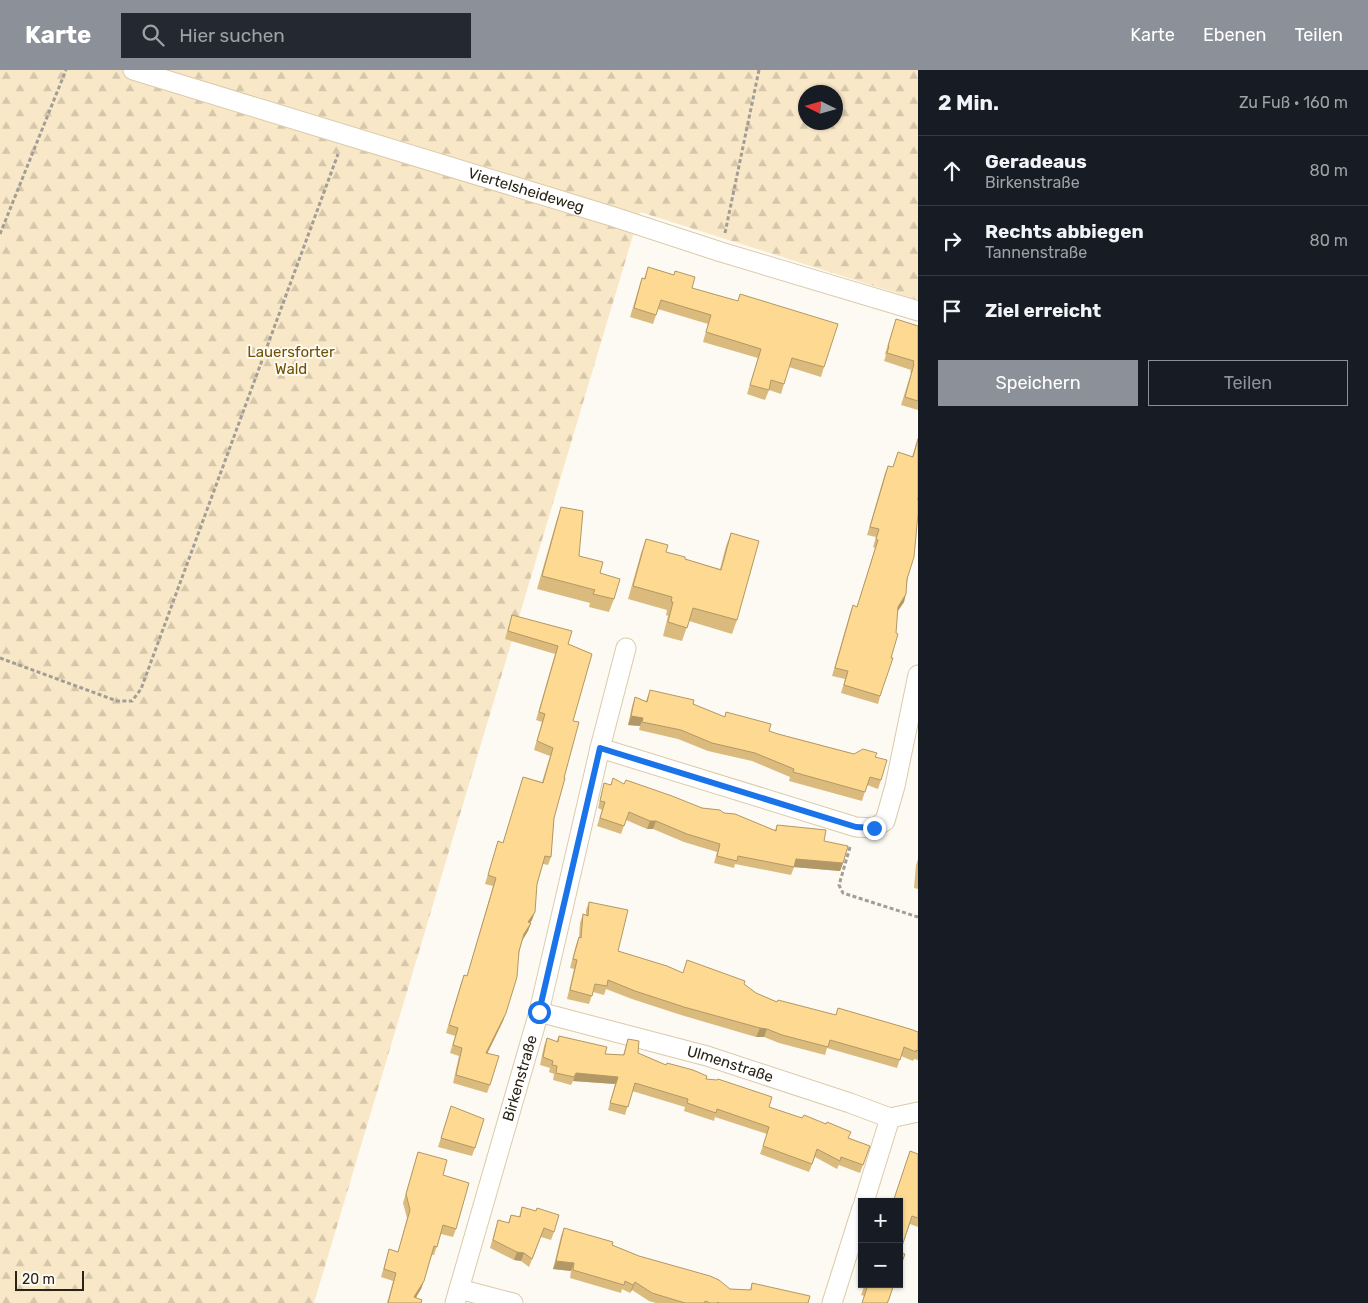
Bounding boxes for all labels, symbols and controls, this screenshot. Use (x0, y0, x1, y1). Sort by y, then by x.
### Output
search box (121, 13, 471, 58)
text: Karte (25, 21, 91, 49)
icon: search (139, 21, 167, 49)
text: Hier suchen (179, 24, 285, 47)
text: Karte (1130, 24, 1175, 46)
text: Ebenen (1203, 24, 1267, 46)
text: Teilen (1295, 24, 1343, 46)
north arrow (798, 85, 843, 130)
text: 2 Min. (938, 90, 999, 115)
text: Zu Fuß · 160 m (1239, 93, 1348, 112)
text: Geradeaus (985, 150, 1087, 173)
icon: ahead (938, 157, 966, 185)
text: 80 m (1310, 161, 1348, 180)
street label: Viertelsheideweg (466, 164, 586, 216)
text: Birkenstraße (985, 173, 1080, 192)
text: Rechts abbiegen (985, 220, 1144, 243)
icon: right (938, 227, 966, 255)
text: 80 m (1310, 231, 1348, 250)
text: Tannenstraße (985, 243, 1087, 262)
icon: arrive (938, 297, 966, 325)
text: Ziel erreicht (985, 299, 1101, 322)
park label: Lauersforter Wald (247, 343, 335, 378)
button: Speichern (938, 360, 1138, 406)
button: Teilen (1148, 360, 1348, 406)
route end (863, 817, 886, 840)
route start (528, 1001, 551, 1024)
street label: Birkenstraße (499, 1033, 541, 1123)
street label: Ulmenstraße (685, 1042, 776, 1086)
map controls (858, 1198, 903, 1288)
button: + (858, 1198, 903, 1243)
button: − (858, 1243, 903, 1288)
scale bar (15, 1268, 84, 1291)
text: 20 m (22, 1271, 55, 1288)

